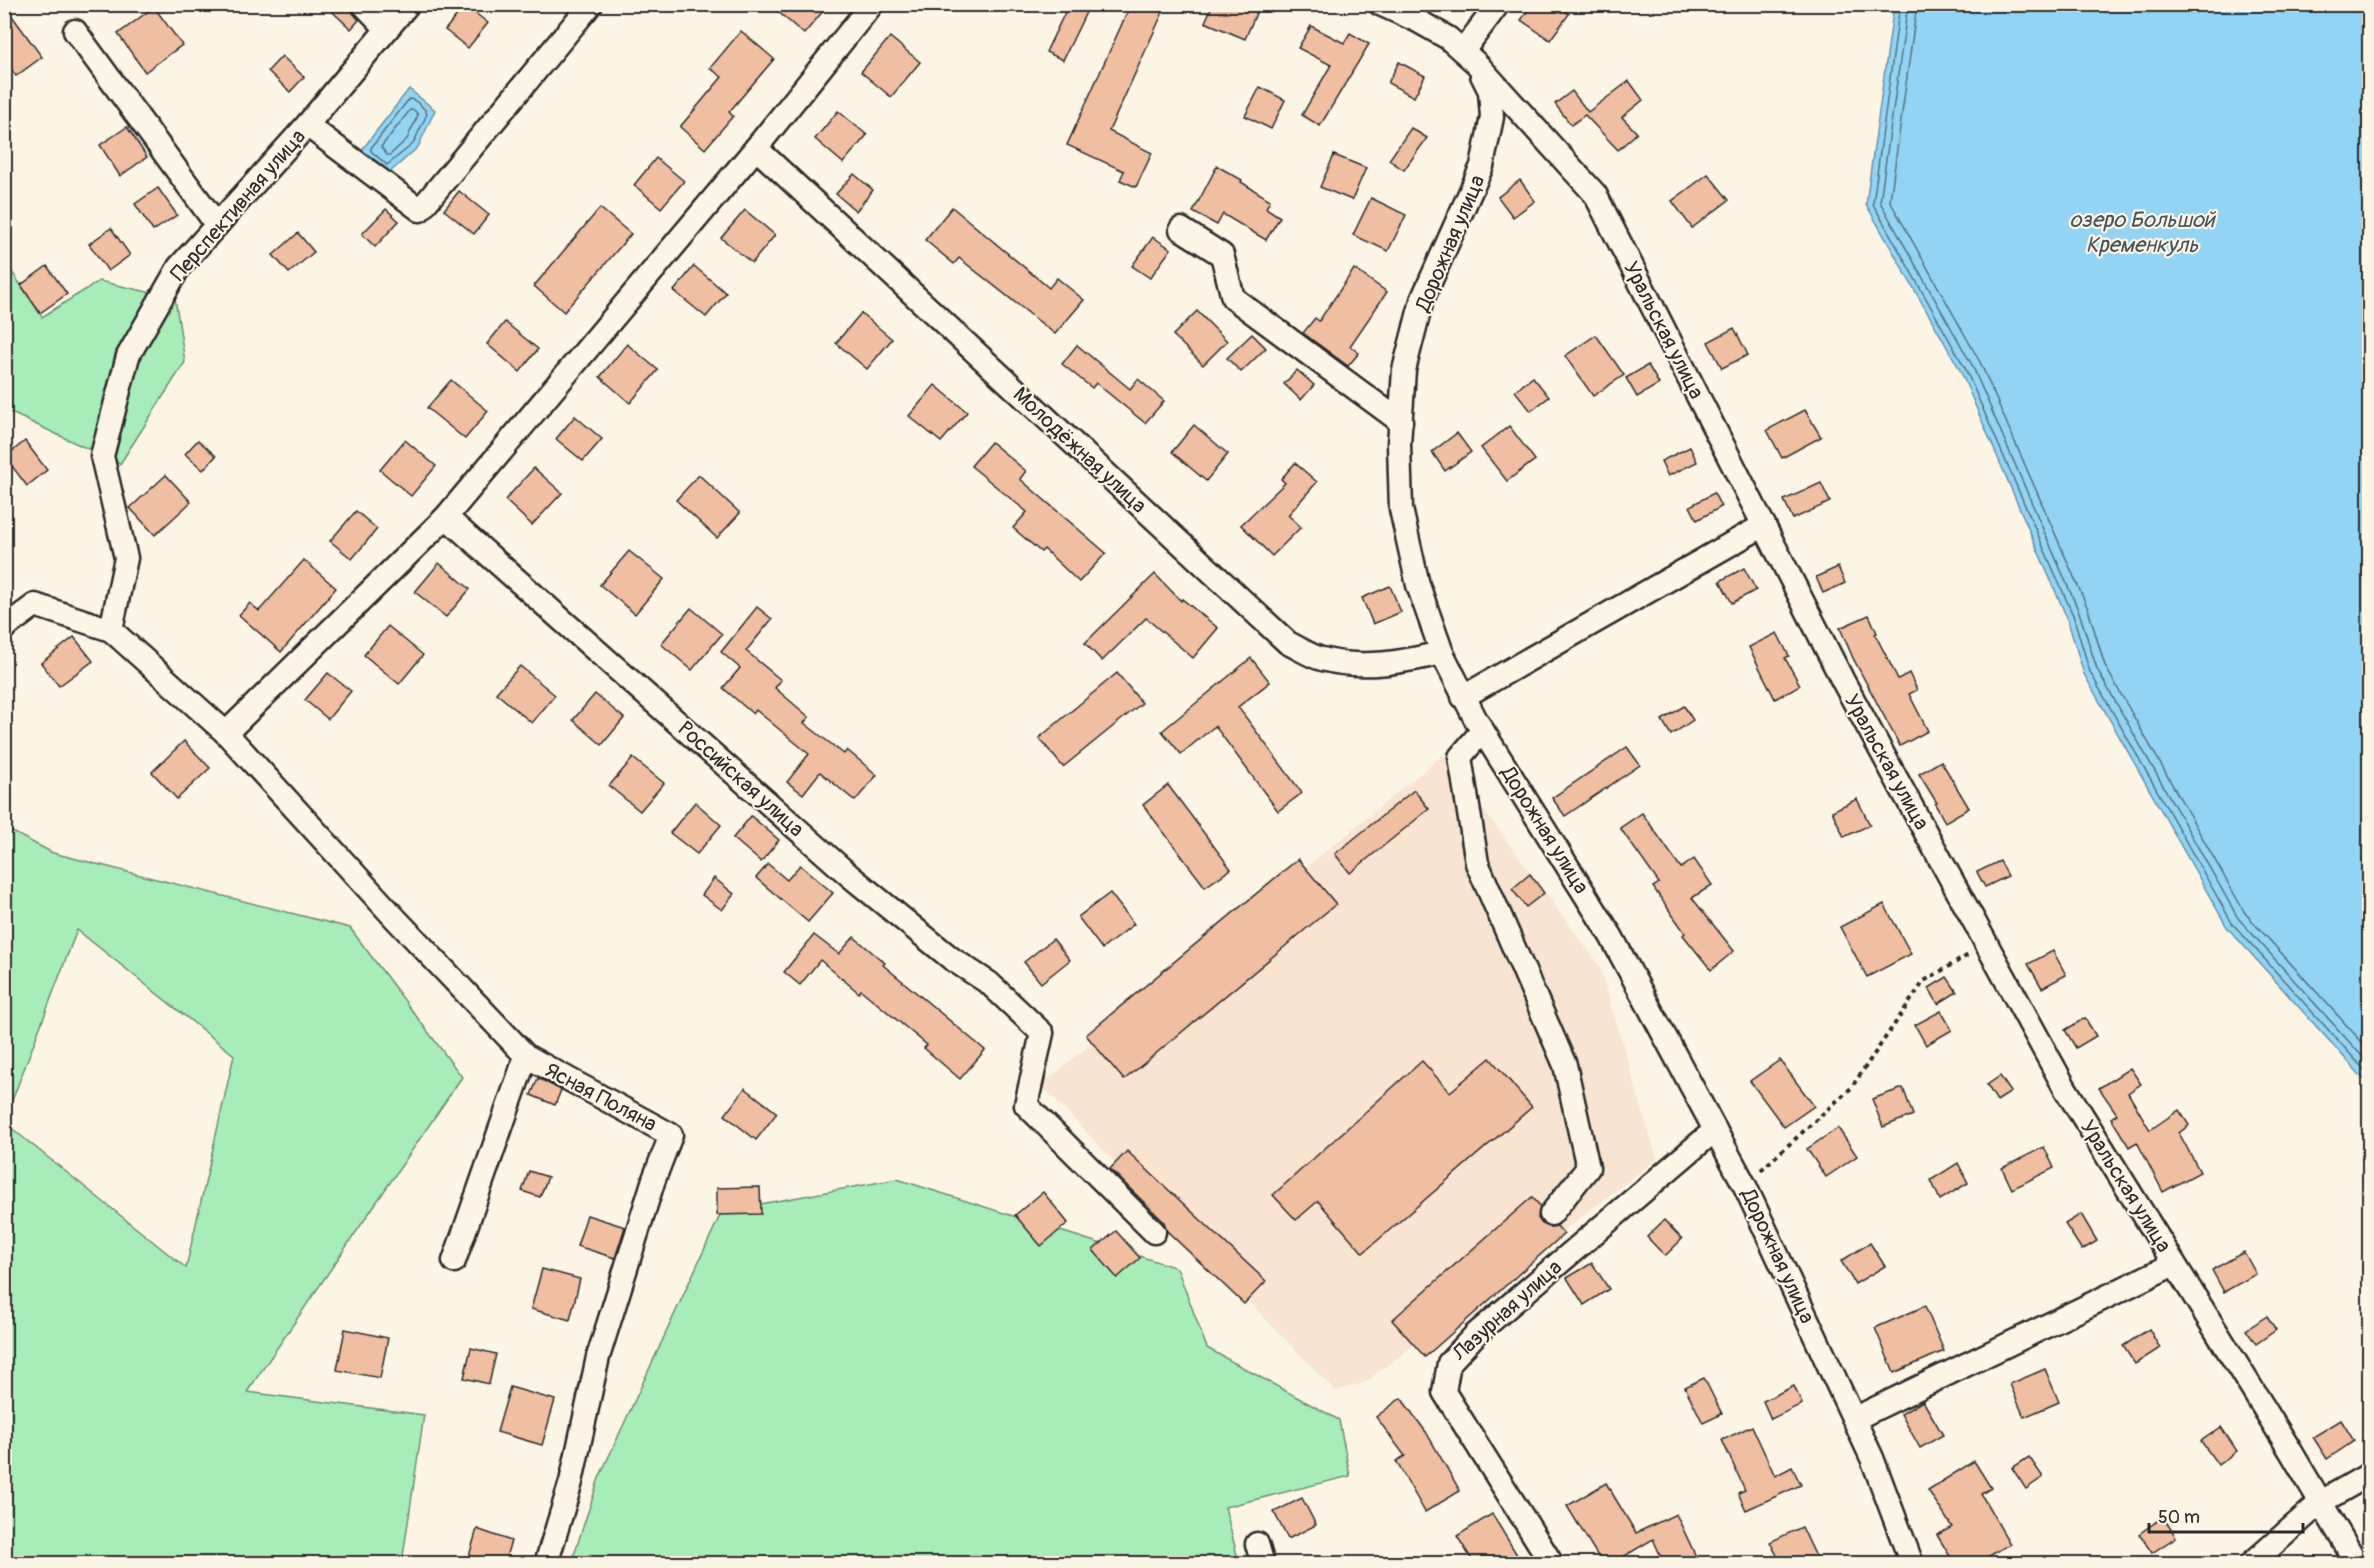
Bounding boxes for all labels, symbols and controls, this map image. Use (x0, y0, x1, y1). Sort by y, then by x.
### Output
street label: Перспективная улица (165, 124, 312, 287)
street label: Дорожная улица (1409, 171, 1491, 316)
water label: озеро Большой Кременкуль (2070, 206, 2217, 259)
street label: Уральская улица (1617, 257, 1710, 404)
street label: Молодёжная улица (1007, 381, 1152, 519)
street label: Уральская улица (1838, 690, 1935, 835)
street label: Российская улица (672, 716, 809, 843)
street label: Дорожная улица (1494, 761, 1595, 899)
street label: Ясная Поляна (540, 1057, 661, 1138)
street label: Уральская улица (2074, 1115, 2177, 1257)
street label: Дорожная улица (1734, 1184, 1821, 1328)
street label: Лазурная улица (1446, 1254, 1568, 1367)
scale bar (2149, 1496, 2304, 1534)
text: 50 m (2158, 1506, 2200, 1529)

